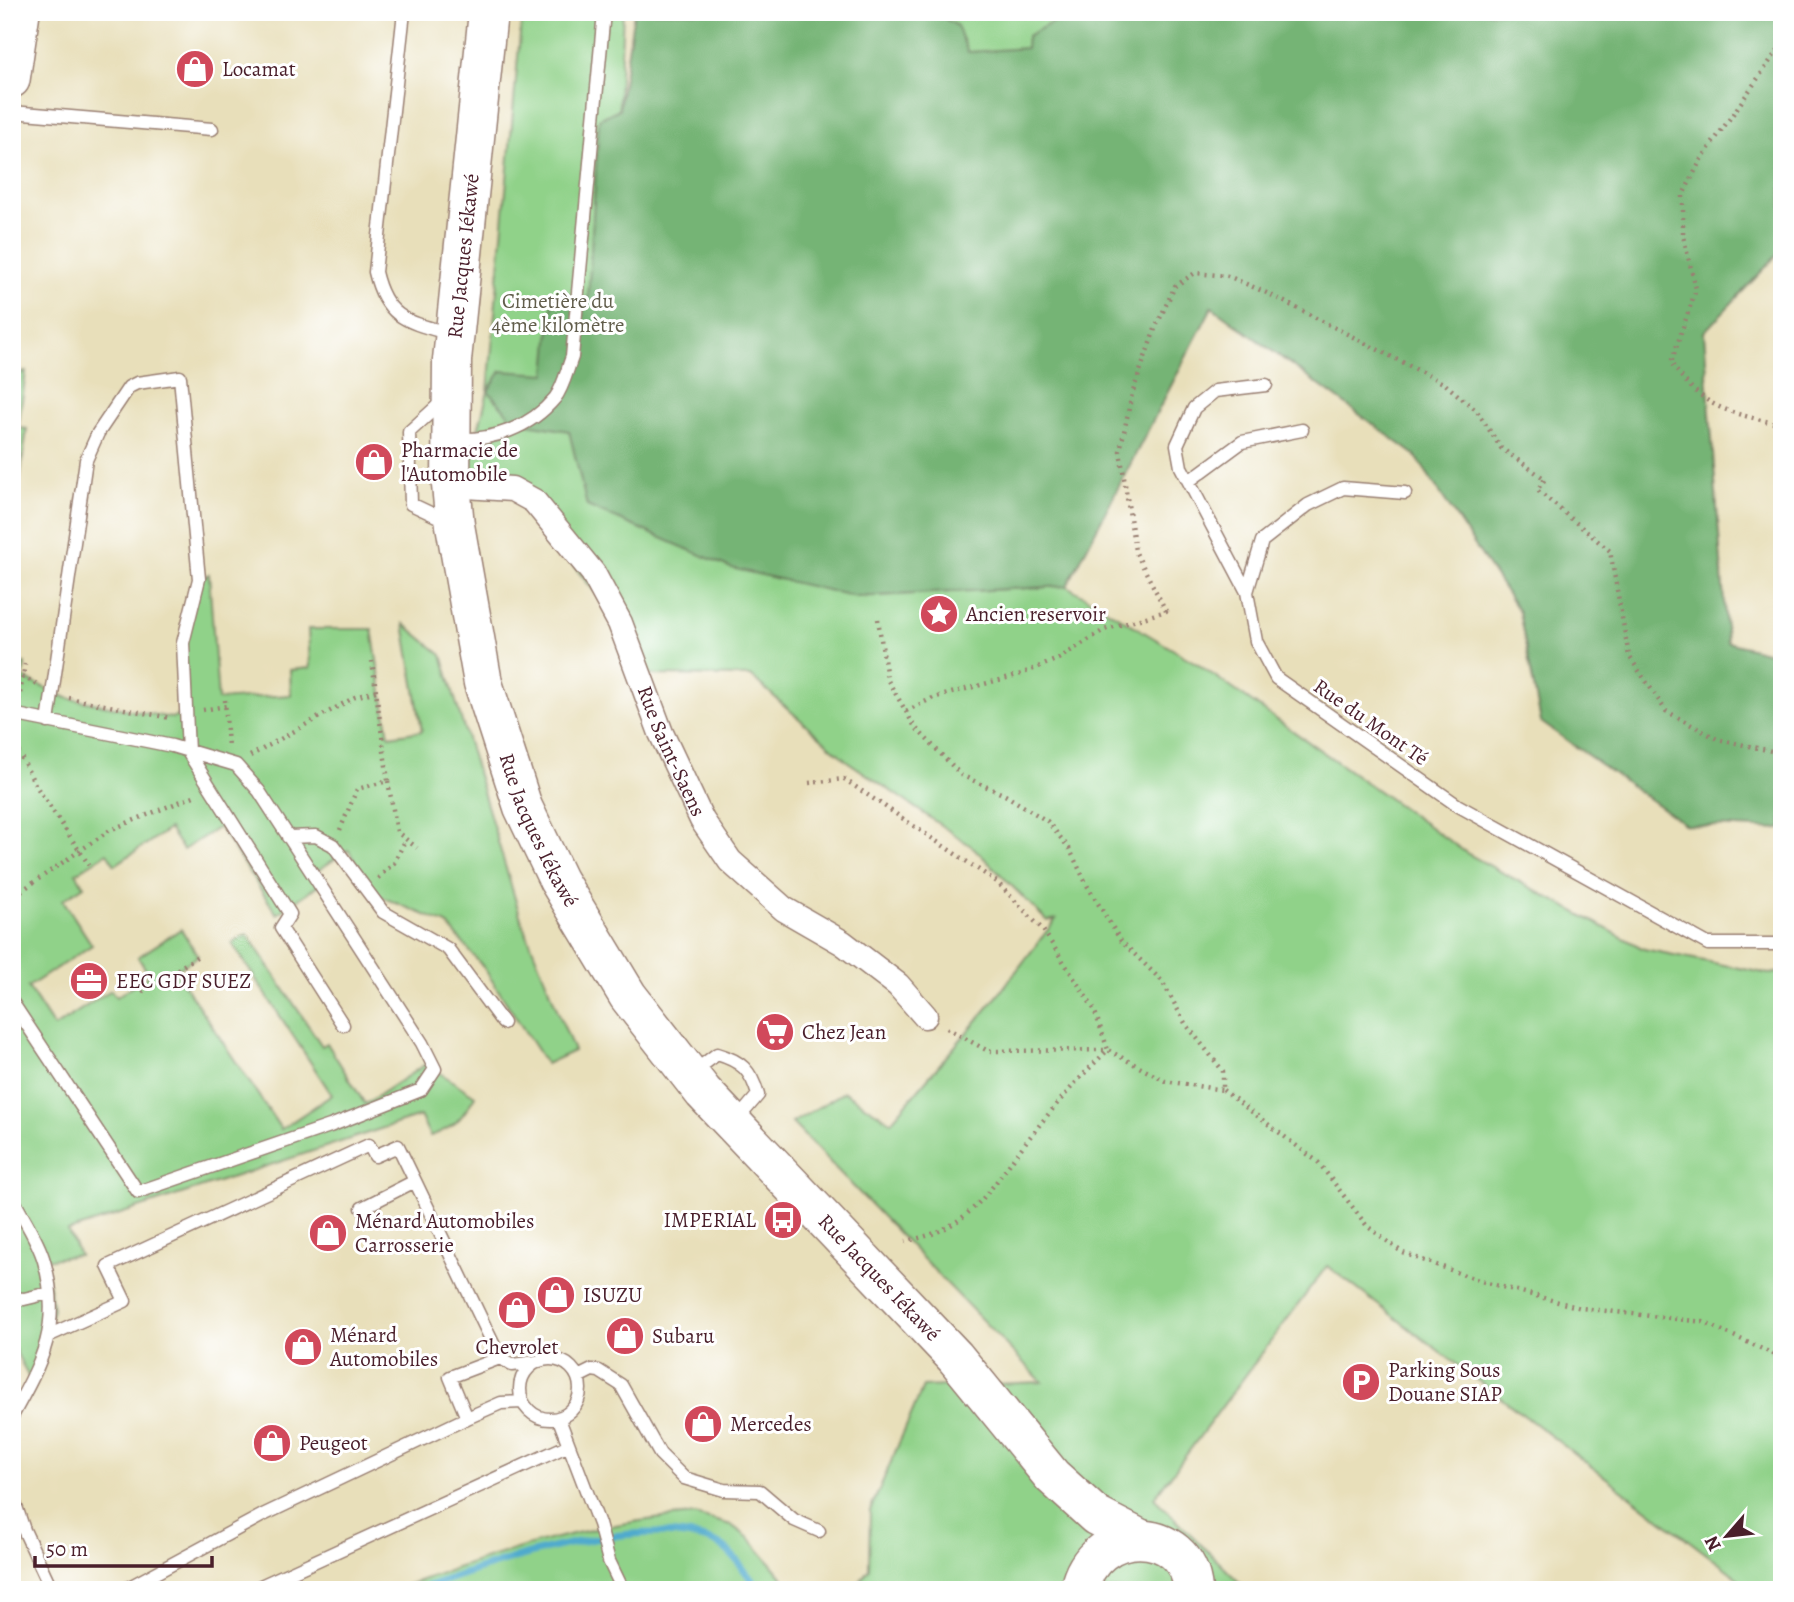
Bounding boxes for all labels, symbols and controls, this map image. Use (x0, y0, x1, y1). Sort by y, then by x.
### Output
shop icon: Locamat (174, 48, 216, 90)
place label: Locamat (222, 55, 296, 83)
street label: Rue Jacques Iékawé (440, 172, 486, 340)
park label: Cimetière du 4ème kilomètre (492, 287, 624, 339)
place label: Pharmacie de l'Automobile (401, 436, 518, 488)
shop icon: Pharmacie de l'Automobile (353, 441, 395, 483)
place icon: Ancien reservoir (918, 593, 960, 635)
place label: Ancien reservoir (965, 600, 1106, 628)
street label: Rue du Mont Té (1308, 672, 1434, 772)
street label: Rue Saint-Saens (631, 682, 712, 821)
street label: Rue Jacques Iékawé (493, 750, 585, 912)
office icon: EEC GDF SUEZ (68, 960, 110, 1002)
place label: EEC GDF SUEZ (116, 967, 251, 995)
supermarket icon: Chez Jean (754, 1011, 796, 1053)
place label: Chez Jean (802, 1018, 886, 1046)
bus stop icon: IMPERIAL (762, 1199, 804, 1241)
place label: IMPERIAL (664, 1206, 756, 1234)
place label: Ménard Automobiles Carrosserie (355, 1207, 534, 1259)
street label: Rue Jacques Iékawé (812, 1208, 947, 1347)
shop icon: Ménard Automobiles Carrosserie (307, 1212, 349, 1254)
shop icon: ISUZU (535, 1274, 577, 1316)
place label: ISUZU (583, 1281, 642, 1309)
shop icon: Chevrolet (496, 1289, 538, 1331)
shop icon: Subaru (604, 1315, 646, 1357)
place label: Ménard Automobiles (329, 1321, 438, 1373)
place label: Subaru (652, 1322, 715, 1350)
shop icon: Ménard Automobiles (282, 1326, 324, 1368)
place label: Chevrolet (476, 1333, 558, 1361)
place label: Parking Sous Douane SIAP (1388, 1356, 1502, 1408)
parking icon: Parking Sous Douane SIAP (1340, 1361, 1382, 1403)
shop icon: Mercedes (682, 1403, 724, 1445)
place label: Mercedes (730, 1410, 812, 1438)
shop icon: Peugeot (251, 1422, 293, 1464)
place label: Peugeot (299, 1429, 368, 1457)
north arrow (1692, 1500, 1762, 1570)
scale bar (35, 1525, 212, 1569)
text: N (1698, 1531, 1728, 1556)
text: 50 m (46, 1535, 88, 1563)

